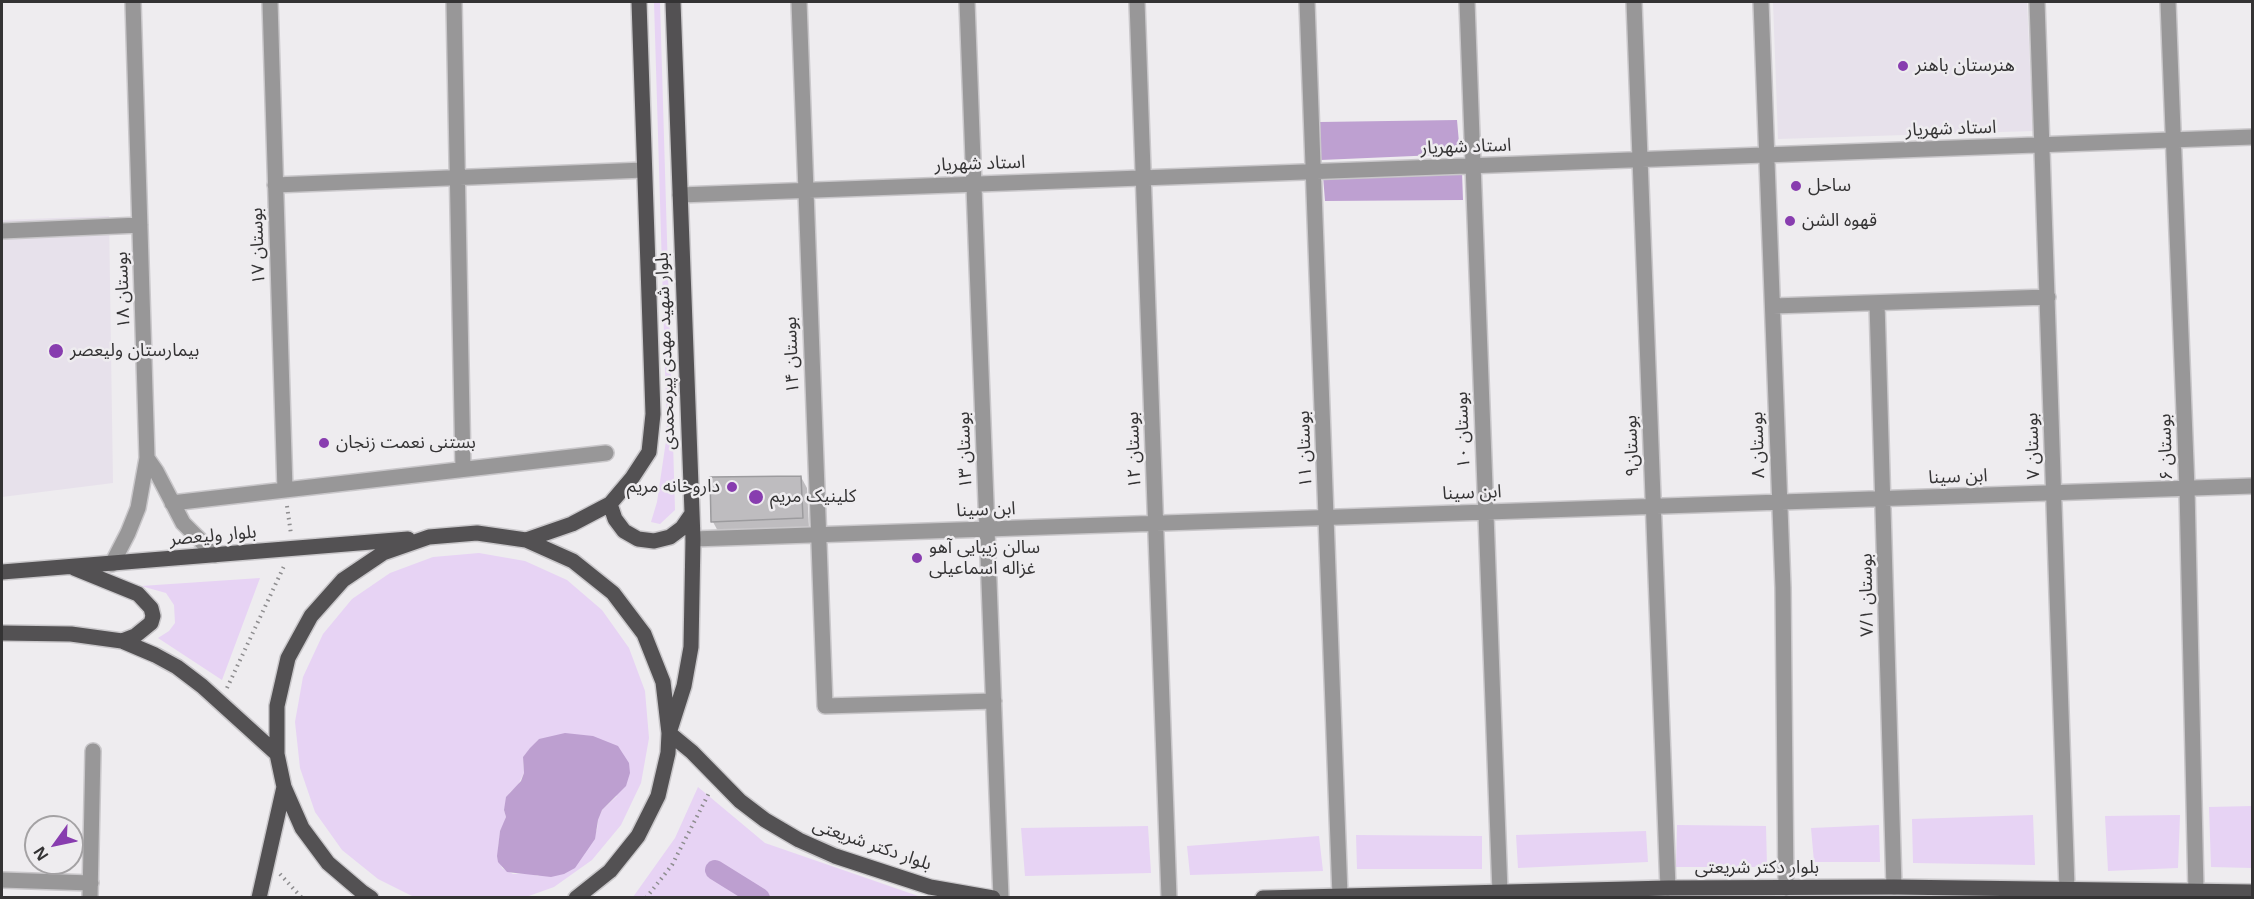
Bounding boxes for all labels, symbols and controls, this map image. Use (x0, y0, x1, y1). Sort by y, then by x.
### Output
place label: هنرستان باهنر (1915, 55, 2015, 77)
marker: هنرستان باهنر (1896, 59, 1910, 73)
street label: استاد شهریار (1905, 117, 1997, 141)
street label: استاد شهریار (1420, 135, 1512, 159)
street label: استاد شهریار (934, 152, 1026, 176)
place label: ساحل (1808, 175, 1851, 197)
marker: ساحل (1789, 179, 1803, 193)
street label: بوستان ۱۷ (246, 207, 270, 285)
place label: قهوه الشن (1802, 210, 1877, 232)
marker: قهوه الشن (1783, 214, 1797, 228)
street label: بوستان ۱۸ (111, 251, 135, 329)
street label: بلوار شهید مهدی پیرمحمدی (652, 252, 680, 450)
street label: بوستان ۱۴ (780, 316, 804, 394)
place label: بیمارستان ولیعصر (70, 340, 199, 362)
marker: بیمارستان ولیعصر (47, 342, 65, 360)
street label: بوستان ۱۰ (1451, 391, 1475, 469)
street label: بوستان ۱۱ (1293, 410, 1317, 488)
street label: بوستان ۱۳ (953, 411, 977, 489)
street label: بوستان ۱۲ (1122, 411, 1146, 489)
street label: بوستان ۸ (1746, 411, 1770, 479)
street label: بوستان ۷ (2021, 412, 2045, 480)
street label: بوستان ۶ (2154, 413, 2178, 481)
street label: بوستان۹ (1620, 415, 1644, 477)
place label: بستنی نعمت زنجان (336, 432, 476, 454)
marker: بستنی نعمت زنجان (317, 436, 331, 450)
street label: ابن سینا (1928, 465, 1988, 489)
place label: داروخانه مریم (627, 476, 720, 498)
marker: داروخانه مریم (725, 480, 739, 494)
street label: ابن سینا (1442, 481, 1502, 505)
place label: کلینیک مریم (770, 486, 856, 508)
marker: کلینیک مریم (747, 488, 765, 506)
street label: ابن سینا (956, 498, 1016, 522)
street label: بلوار ولیعصر (169, 521, 257, 551)
place label: سالن زیبایی آهو غزاله اسماعیلی (929, 537, 1040, 580)
marker: سالن زیبایی آهو غزاله اسماعیلی (910, 551, 924, 565)
street label: بوستان ۷/۱ (1855, 553, 1879, 637)
north arrow (24, 815, 84, 875)
street label: بلوار دکتر شریعتی (810, 815, 934, 875)
text: N (28, 842, 53, 865)
street label: بلوار دکتر شریعتی (1695, 857, 1819, 879)

